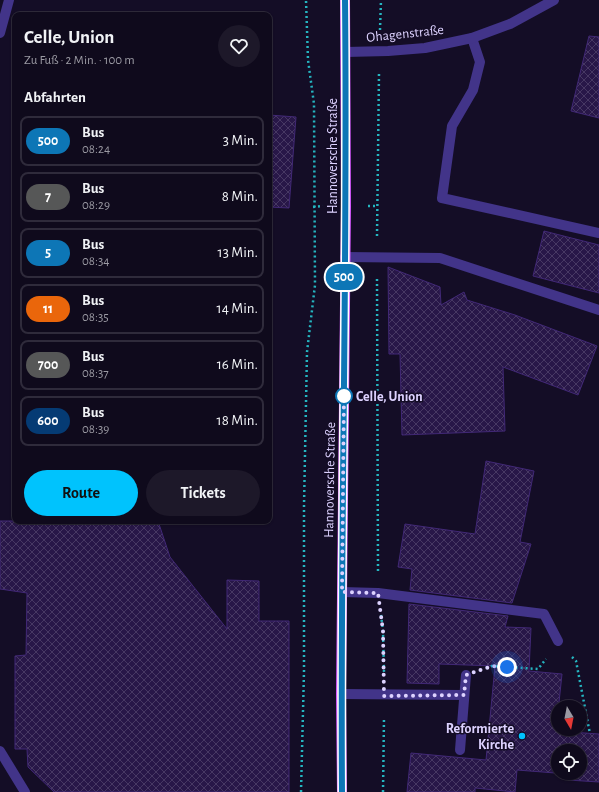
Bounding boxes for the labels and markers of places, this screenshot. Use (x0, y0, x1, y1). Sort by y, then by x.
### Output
marker: Celle, Union (335, 387, 353, 405)
place label: Celle, Union (356, 390, 423, 404)
place label: Reformierte Kirche (446, 722, 514, 752)
marker: Reformierte Kirche (517, 731, 527, 741)

